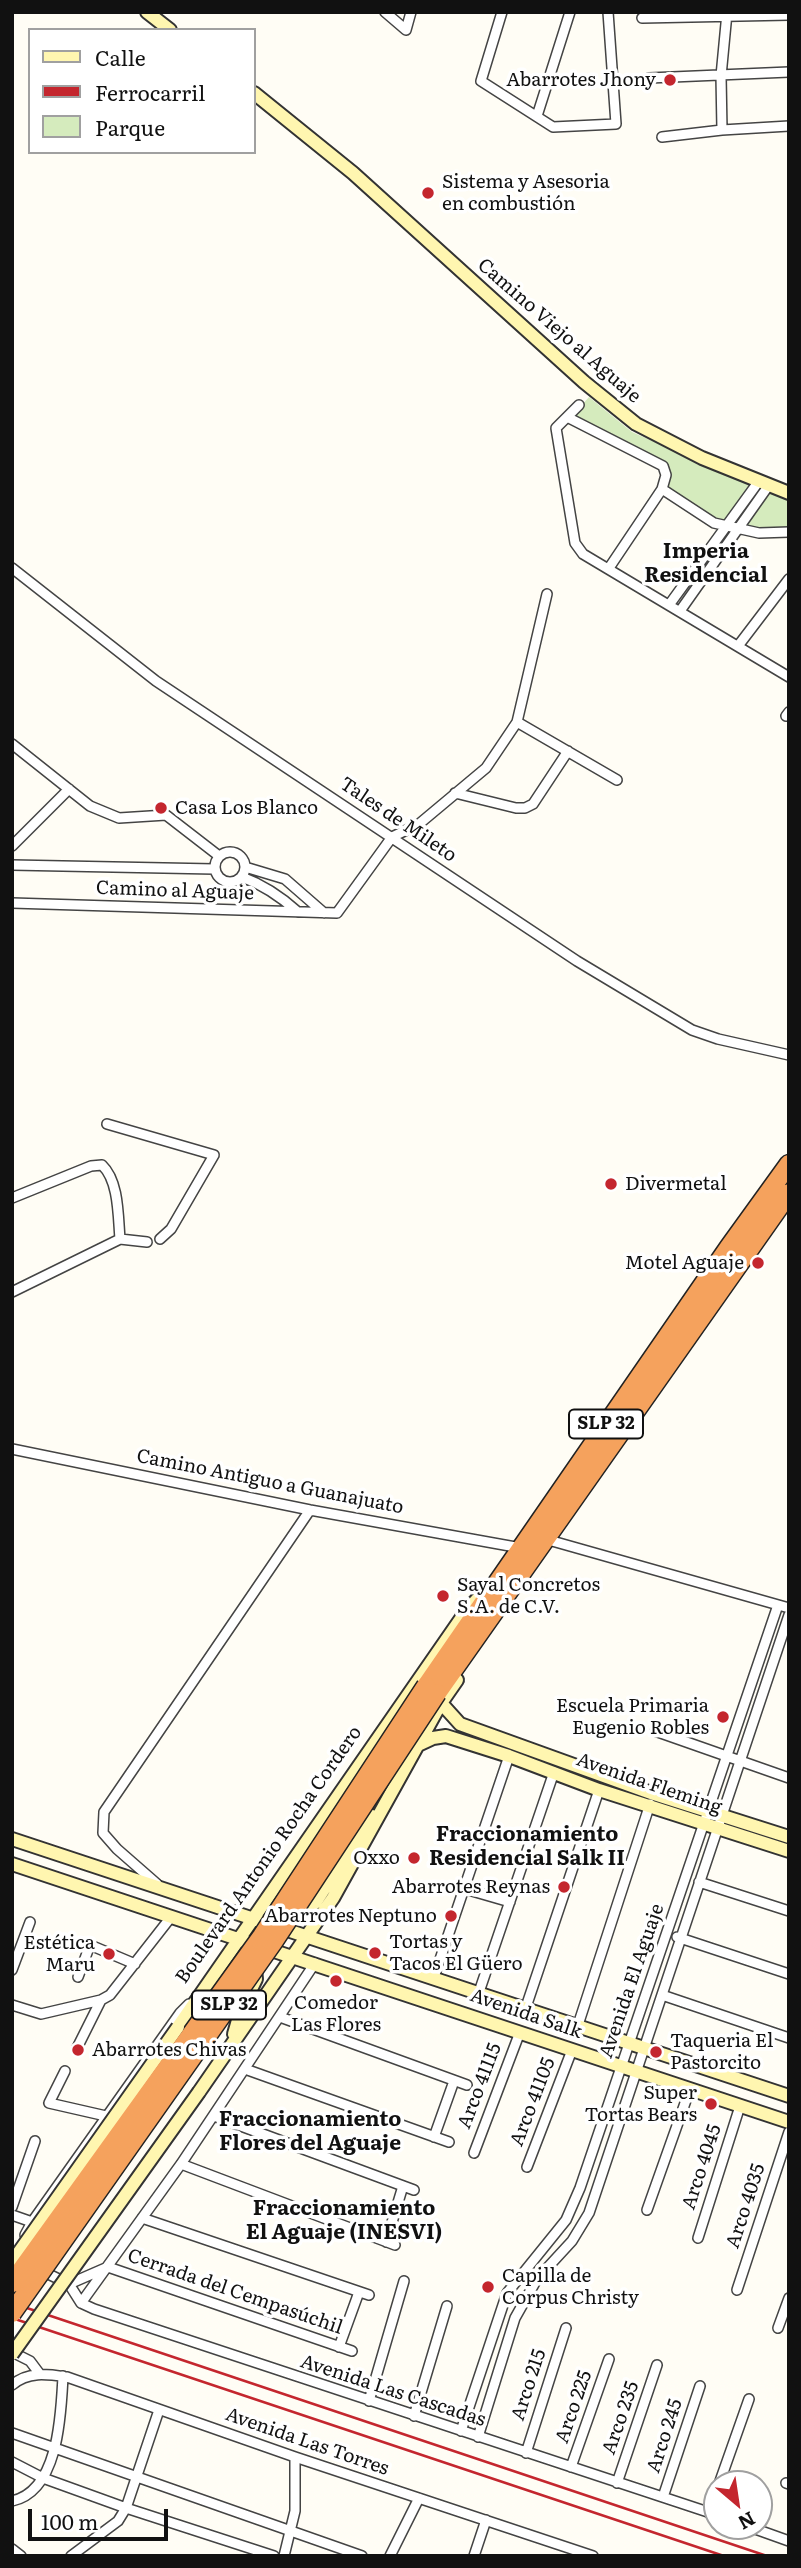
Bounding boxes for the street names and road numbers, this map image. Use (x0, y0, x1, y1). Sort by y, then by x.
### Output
street label: Camino Viejo al Aguaje (473, 254, 645, 408)
street label: Tales de Mileto (335, 773, 461, 867)
street label: Camino al Aguaje (96, 877, 254, 905)
road number: SLP 32 (569, 1409, 643, 1438)
street label: Camino Antiguo a Guanajuato (135, 1445, 405, 1519)
street label: Boulevard Antonio Rocha Cordero (171, 1722, 367, 1988)
street label: Avenida Fleming (573, 1748, 725, 1820)
street label: Avenida El Aguaje (595, 1901, 669, 2061)
street label: Avenida Salk (467, 1984, 585, 2044)
road number: SLP 32 (192, 1991, 266, 2020)
street label: Arco 41115 (453, 2040, 507, 2132)
street label: Arco 41105 (506, 2054, 560, 2150)
street label: Arco 4045 (678, 2122, 726, 2212)
street label: Arco 4035 (722, 2161, 770, 2251)
street label: Cerrada del Cempasúchil (124, 2244, 346, 2340)
street label: Arco 215 (507, 2346, 551, 2424)
street label: Avenida Las Cascadas (298, 2350, 488, 2432)
street label: Arco 225 (551, 2368, 597, 2446)
street label: Arco 235 (598, 2378, 644, 2458)
street label: Arco 245 (642, 2396, 688, 2476)
street label: Avenida Las Torres (222, 2403, 392, 2481)

